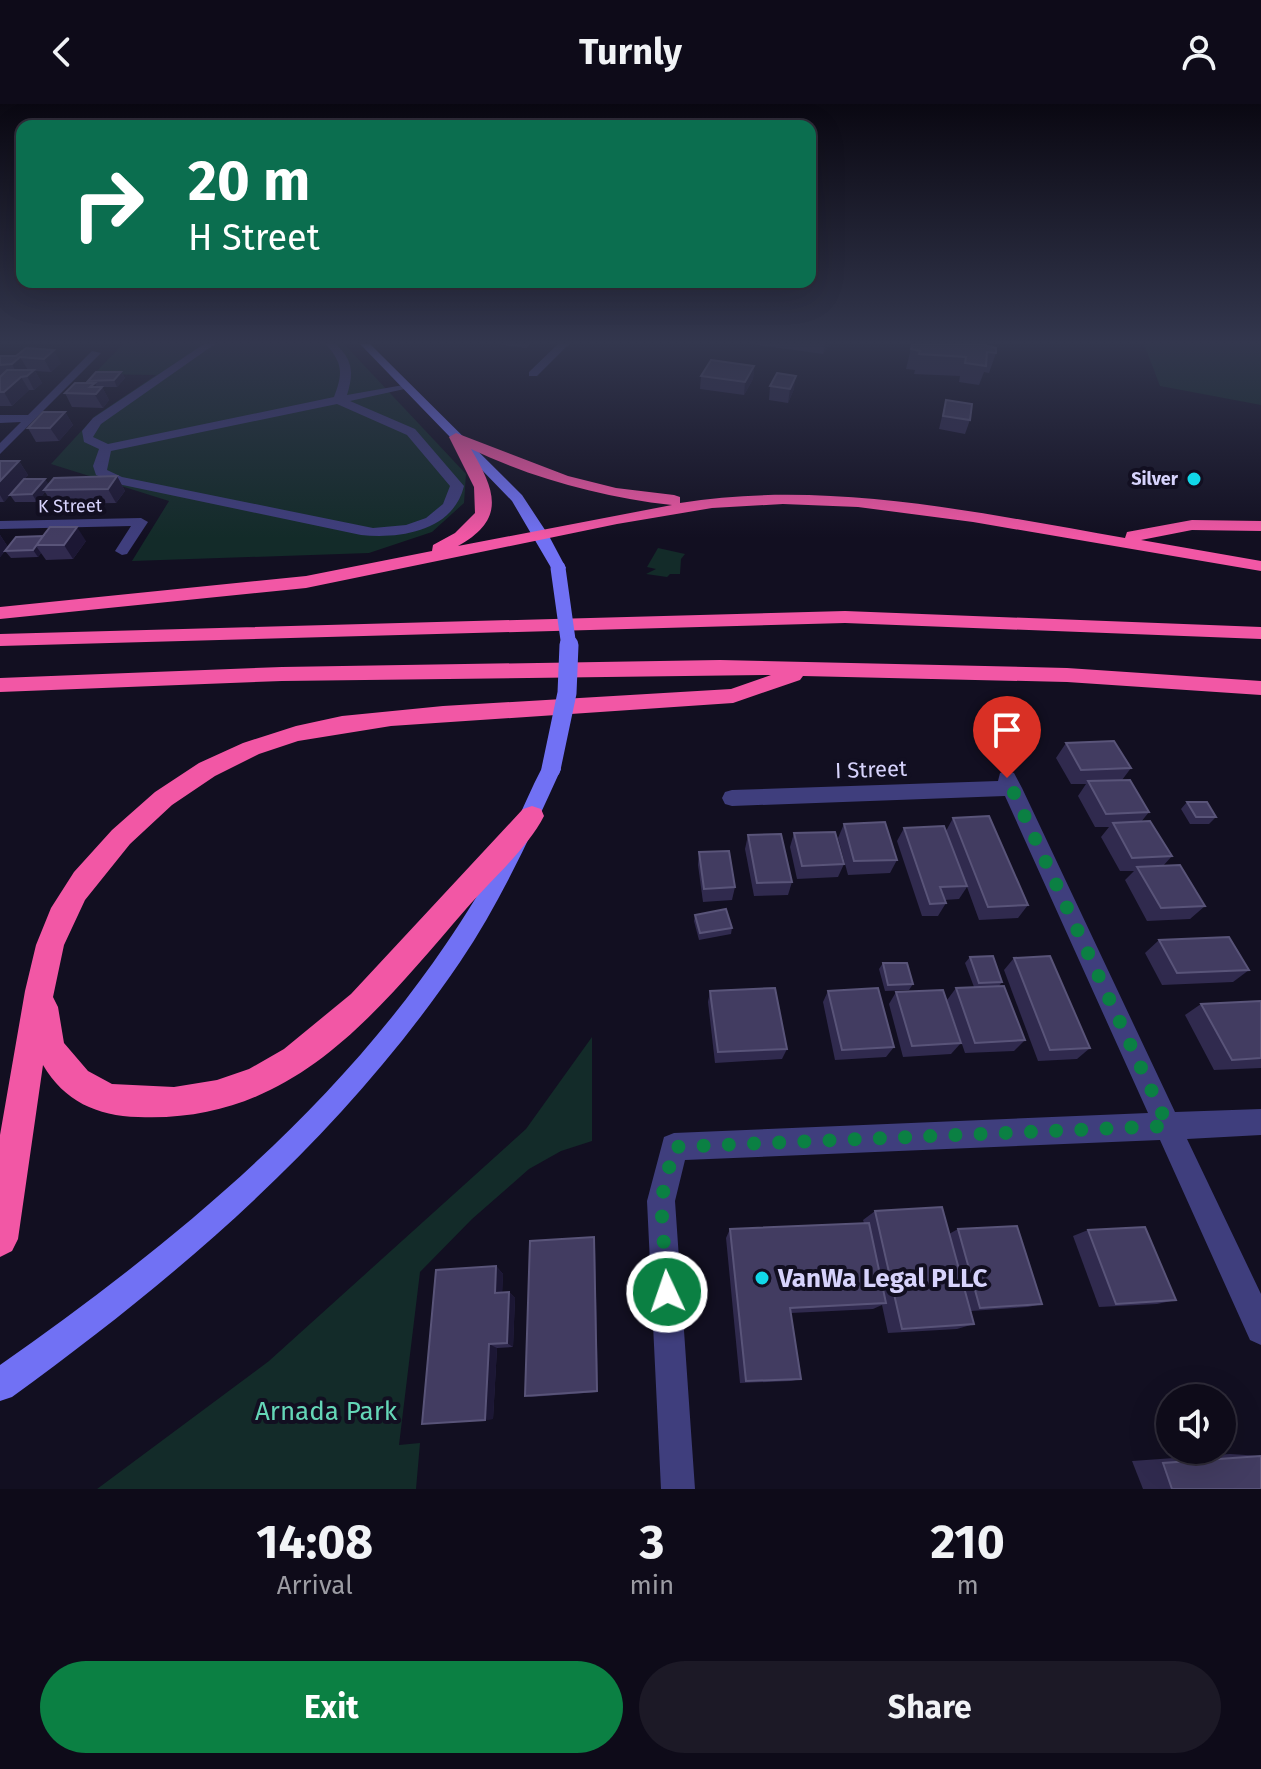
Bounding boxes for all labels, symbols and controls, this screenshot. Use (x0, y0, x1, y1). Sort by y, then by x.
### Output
icon: back (40, 30, 84, 74)
text: Turnly (579, 30, 682, 74)
icon: person (1177, 30, 1221, 74)
text: 20 m (188, 148, 310, 215)
icon: right (56, 152, 160, 256)
text: H Street (188, 216, 320, 260)
place label: Silver (1131, 468, 1179, 490)
marker: Silver (1185, 470, 1203, 488)
street label: K Street (38, 494, 103, 518)
pin (973, 696, 1041, 778)
icon: arrive (985, 708, 1029, 752)
street label: I Street (835, 755, 908, 784)
position arrow (625, 1250, 709, 1334)
place label: VanWa Legal PLLC (777, 1263, 988, 1294)
marker: VanWa Legal PLLC (753, 1269, 771, 1287)
map controls (1156, 1384, 1236, 1464)
button: sound (1156, 1384, 1236, 1464)
park label: Arnada Park (255, 1396, 398, 1427)
text: 14:08 (256, 1513, 373, 1571)
text: 3 (639, 1513, 664, 1571)
text: 210 (931, 1513, 1005, 1571)
text: Arrival (277, 1570, 353, 1601)
text: min (629, 1570, 674, 1601)
text: m (957, 1570, 979, 1601)
button: Exit (40, 1661, 623, 1753)
button: Share (639, 1661, 1221, 1753)

